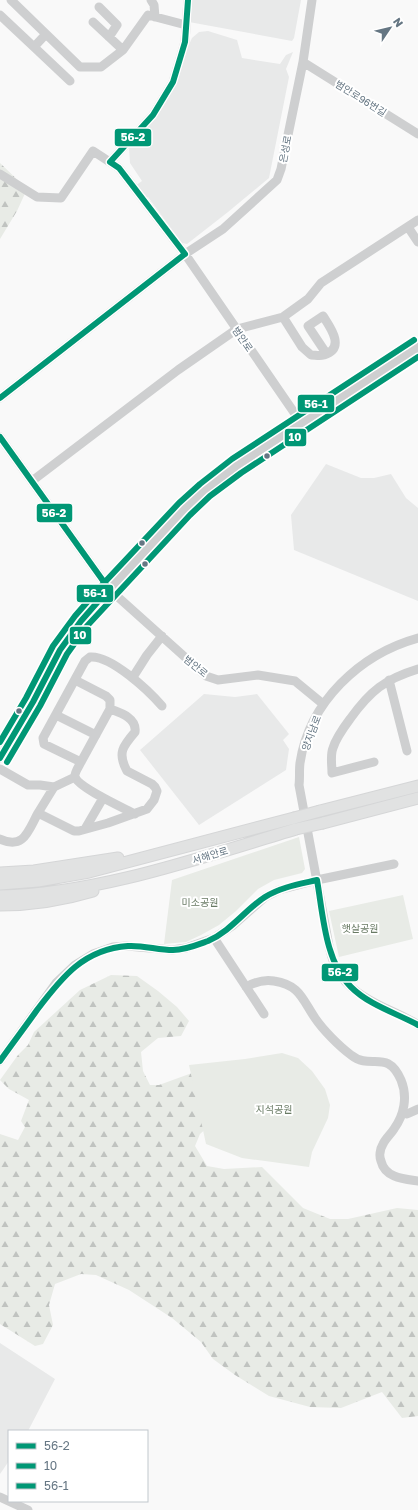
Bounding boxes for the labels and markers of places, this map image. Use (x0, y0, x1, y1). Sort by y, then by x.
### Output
unlabelled marker (262, 451, 272, 461)
unlabelled marker (137, 538, 147, 548)
unlabelled marker (140, 559, 150, 569)
unlabelled marker (14, 706, 24, 716)

